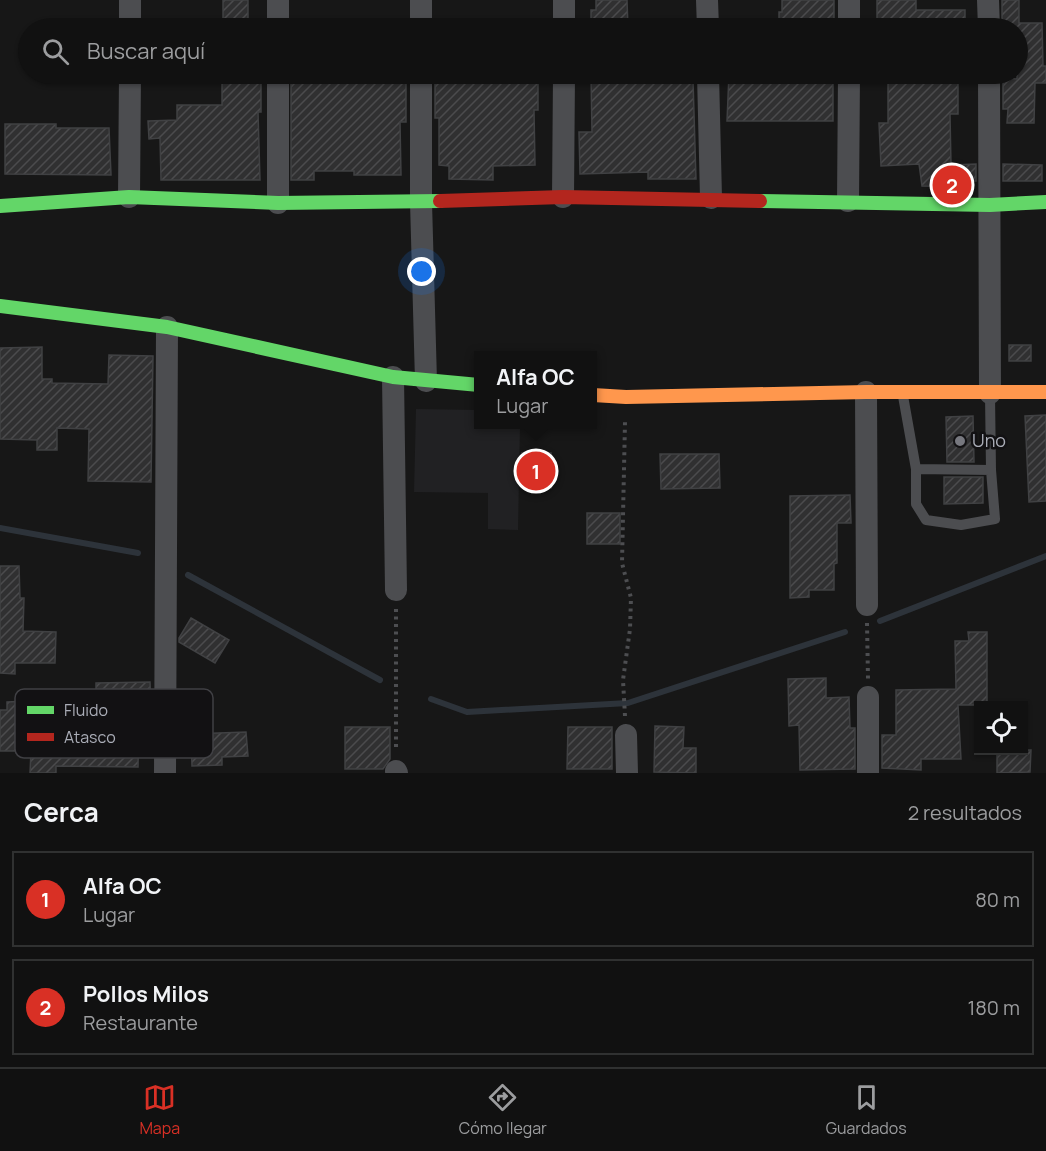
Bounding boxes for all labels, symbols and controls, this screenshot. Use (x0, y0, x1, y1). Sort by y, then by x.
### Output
search box (18, 18, 1028, 84)
icon: search (39, 35, 72, 68)
text: Buscar aquí (87, 36, 205, 66)
pin: 2 (932, 162, 972, 207)
your location (407, 257, 436, 286)
popup (474, 351, 597, 429)
text: Alfa OC (496, 362, 575, 392)
text: Lugar (496, 392, 548, 419)
place label: Uno (972, 428, 1006, 452)
marker: Uno (953, 434, 967, 448)
pin: 1 (516, 448, 556, 494)
legend (15, 689, 213, 758)
text: Fluido (64, 699, 108, 721)
map controls (974, 701, 1028, 755)
button: locate (974, 701, 1028, 755)
text: Atasco (64, 726, 116, 748)
text: Cerca (24, 794, 99, 830)
text: 2 resultados (908, 799, 1022, 826)
text: Alfa OC (83, 871, 162, 901)
text: 1 (41, 886, 50, 913)
text: 80 m (975, 886, 1020, 913)
text: Lugar (83, 901, 135, 928)
text: Pollos Milos (83, 979, 209, 1009)
text: 2 (40, 994, 51, 1021)
text: 180 m (967, 994, 1020, 1021)
text: Restaurante (83, 1009, 198, 1036)
tab: Mapa (139, 1081, 180, 1139)
tab: Cómo llegar (459, 1081, 547, 1139)
tab: Guardados (826, 1081, 907, 1139)

